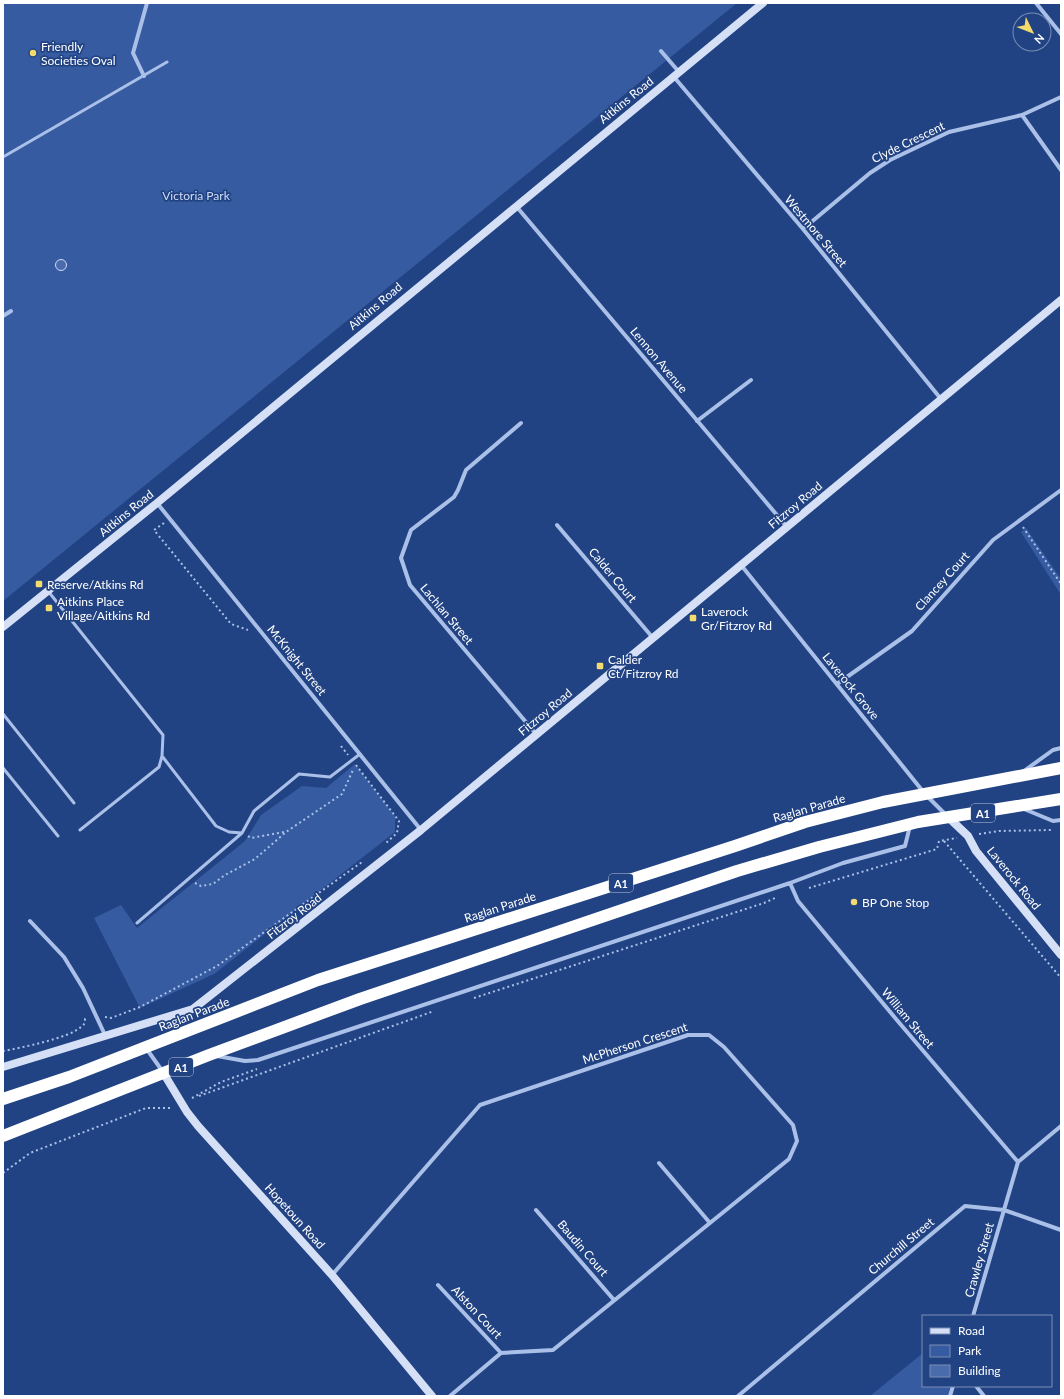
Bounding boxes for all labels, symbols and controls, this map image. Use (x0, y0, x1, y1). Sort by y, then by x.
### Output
north arrow (1012, 12, 1052, 52)
text: N (1032, 32, 1047, 47)
place label: Friendly Societies Oval (41, 39, 116, 68)
marker: Friendly Societies Oval (28, 48, 38, 58)
street label: Aitkins Road (596, 73, 656, 127)
street label: Clyde Crescent (869, 118, 948, 166)
park label: Victoria Park (162, 188, 231, 203)
street label: Westmore Street (782, 192, 851, 271)
street label: Aitkins Road (345, 279, 405, 333)
street label: Lennon Avenue (627, 324, 691, 396)
street label: Fitzroy Road (765, 478, 825, 532)
street label: Aitkins Road (96, 486, 156, 540)
street label: Calder Court (586, 544, 641, 606)
street label: Clancey Court (912, 548, 973, 614)
place label: Reserve/Atkins Rd (47, 577, 143, 592)
marker: Reserve/Atkins Rd (34, 579, 44, 589)
street label: Lachlan Street (417, 581, 477, 648)
place label: Aitkins Place Village/Aitkins Rd (57, 594, 150, 623)
marker: Aitkins Place Village/Aitkins Rd (44, 603, 54, 613)
place label: Laverock Gr/Fitzroy Rd (701, 604, 772, 633)
marker: Laverock Gr/Fitzroy Rd (688, 613, 698, 623)
street label: McKnight Street (264, 622, 330, 699)
street label: Laverock Grove (819, 649, 883, 723)
place label: Calder Ct/Fitzroy Rd (608, 652, 679, 681)
marker: Calder Ct/Fitzroy Rd (595, 661, 605, 671)
street label: Fitzroy Road (515, 685, 575, 739)
street label: Raglan Parade (771, 791, 847, 825)
road number: A1 (971, 804, 995, 822)
street label: Laverock Road (984, 843, 1044, 913)
road number: A1 (609, 874, 633, 892)
street label: Raglan Parade (462, 888, 538, 926)
street label: Fitzroy Road (264, 890, 324, 942)
place label: BP One Stop (862, 895, 930, 910)
marker: BP One Stop (849, 897, 859, 907)
street label: William Street (878, 985, 938, 1052)
street label: Raglan Parade (157, 994, 231, 1034)
street label: McPherson Crescent (581, 1019, 690, 1067)
road number: A1 (169, 1058, 193, 1076)
street label: Hopetoun Road (262, 1180, 328, 1252)
street label: Churchill Street (865, 1214, 937, 1278)
street label: Baudin Court (554, 1217, 612, 1280)
street label: Crawley Street (961, 1220, 997, 1299)
street label: Alston Court (449, 1282, 506, 1342)
legend (922, 1315, 1052, 1387)
text: Road (958, 1323, 985, 1338)
text: Park (958, 1343, 982, 1358)
text: Building (958, 1363, 1001, 1378)

